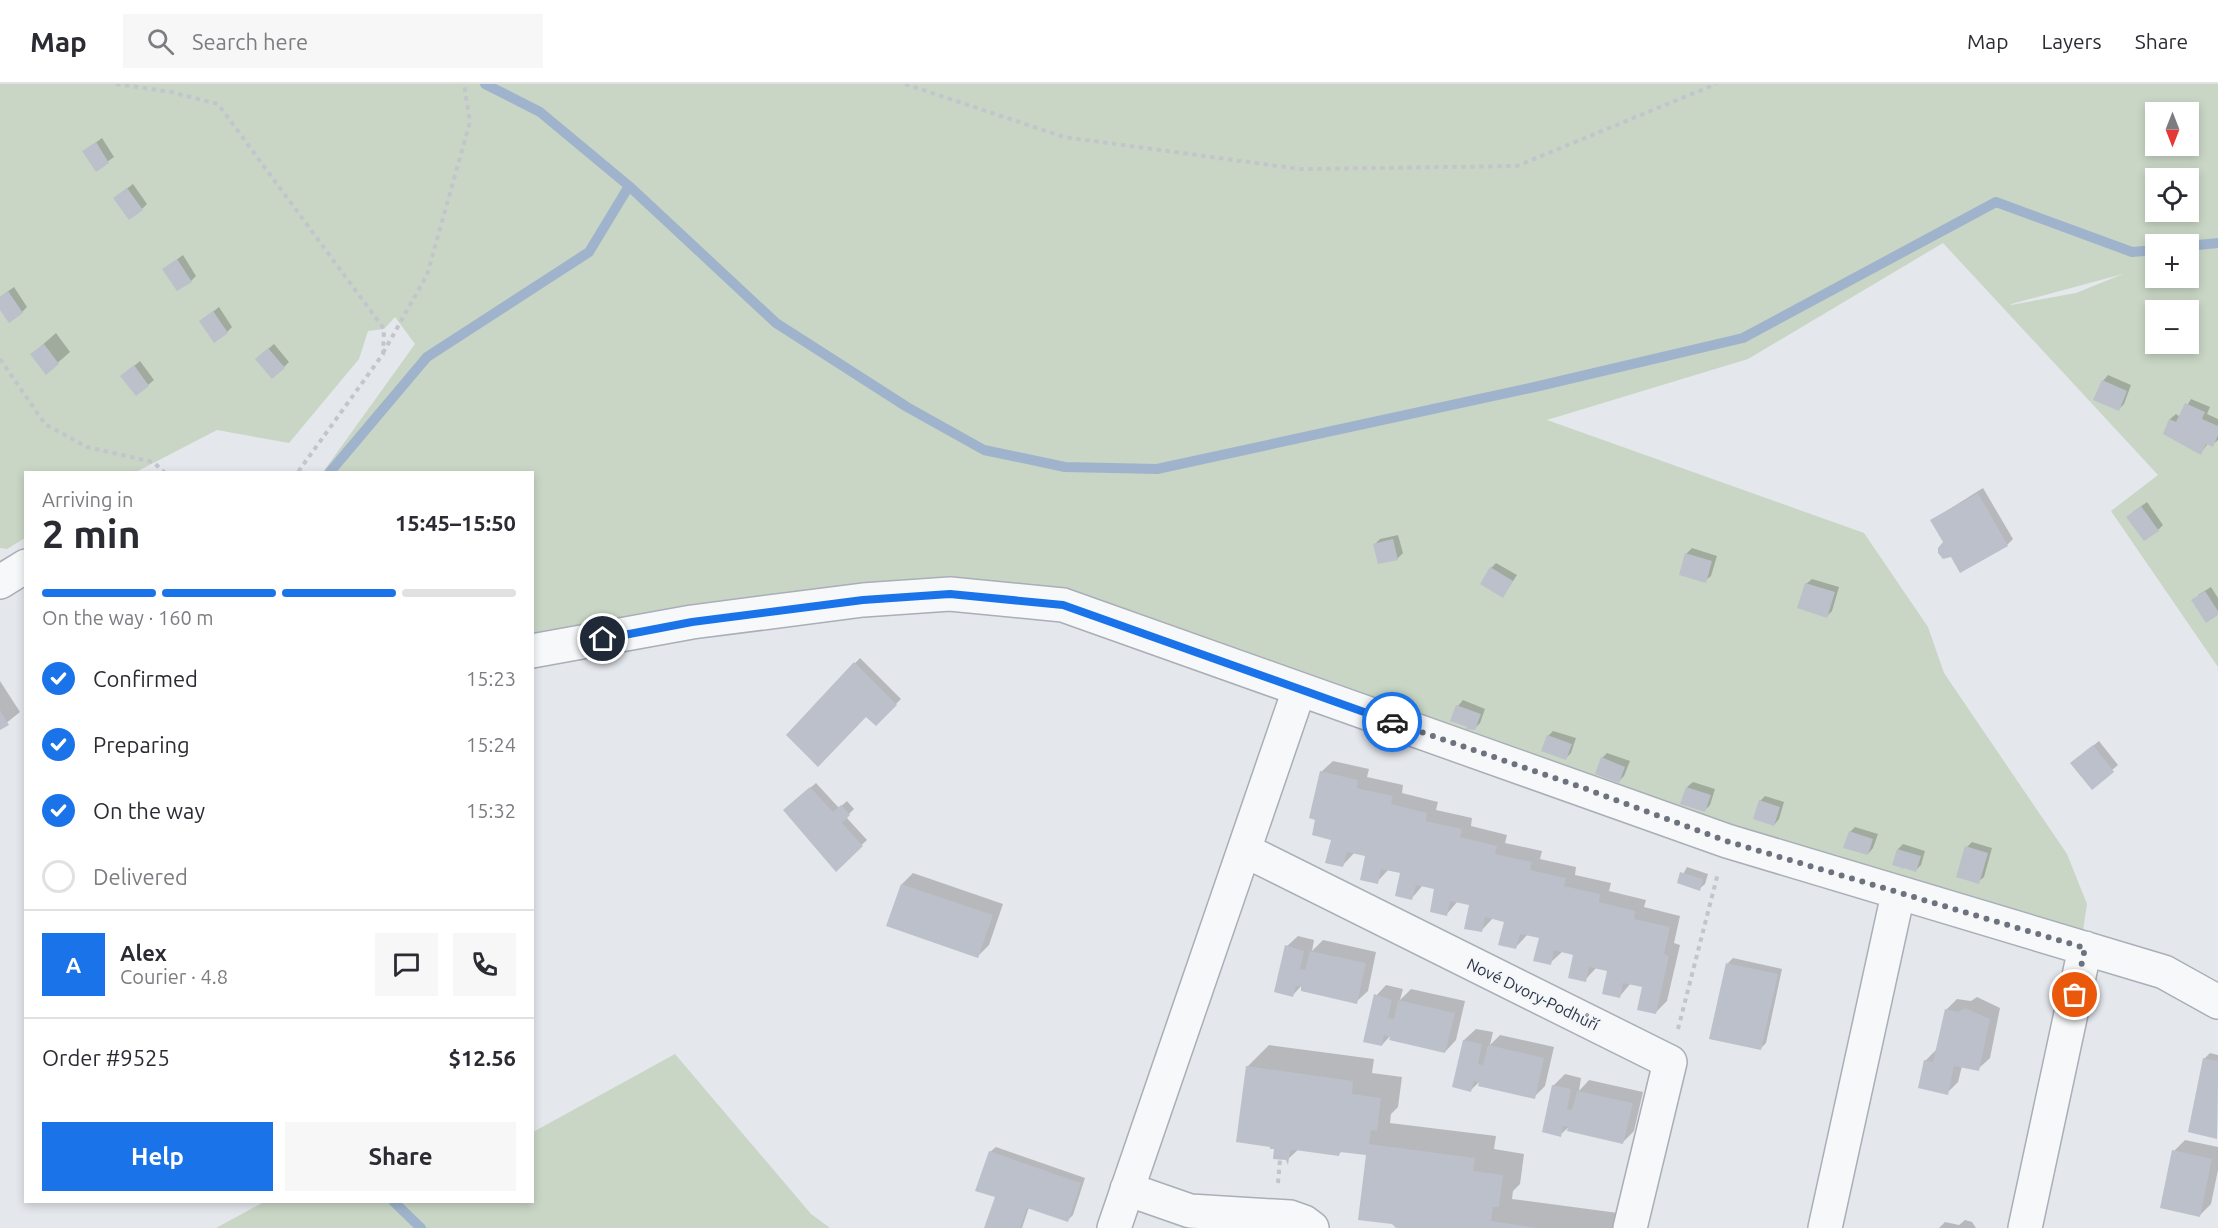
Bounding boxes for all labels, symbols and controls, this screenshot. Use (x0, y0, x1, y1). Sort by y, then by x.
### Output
search box (123, 14, 543, 68)
icon: search (144, 25, 177, 58)
text: Map (30, 26, 87, 57)
text: Search here (192, 29, 308, 54)
text: Map (1967, 29, 2008, 53)
text: Layers (2041, 29, 2102, 53)
text: Share (2135, 29, 2188, 53)
north arrow (2145, 102, 2199, 156)
map controls (2145, 102, 2199, 354)
button: locate (2145, 168, 2199, 222)
button: + (2145, 234, 2199, 288)
button: − (2145, 300, 2199, 354)
text: Arriving in (42, 488, 133, 511)
text: 15:45–15:50 (395, 510, 516, 535)
text: 2 min (42, 512, 141, 555)
text: On the way · 160 m (42, 606, 214, 629)
pin (577, 613, 628, 664)
icon: home (586, 622, 619, 655)
icon: check (42, 662, 75, 695)
text: Confirmed (93, 666, 198, 691)
text: 15:23 (466, 667, 516, 690)
courier (1362, 692, 1422, 752)
icon: car (1376, 706, 1409, 739)
icon: check (42, 728, 75, 761)
text: Preparing (93, 732, 190, 757)
text: 15:24 (466, 733, 516, 756)
icon: check (42, 794, 75, 827)
text: On the way (93, 798, 205, 823)
text: 15:32 (466, 799, 516, 822)
text: Delivered (93, 864, 188, 889)
button: chat (375, 933, 438, 996)
button: phone (453, 933, 516, 996)
text: Alex (120, 940, 167, 965)
text: A (66, 952, 81, 977)
street label: Nové Dvory-Podhůří (1464, 954, 1603, 1034)
text: Courier · 4.8 (120, 965, 228, 988)
pin (2049, 969, 2100, 1020)
icon: bag (2058, 978, 2091, 1011)
text: Order #9525 (42, 1045, 170, 1070)
text: $12.56 (449, 1045, 516, 1070)
button: Help (42, 1122, 273, 1191)
button: Share (285, 1122, 516, 1191)

